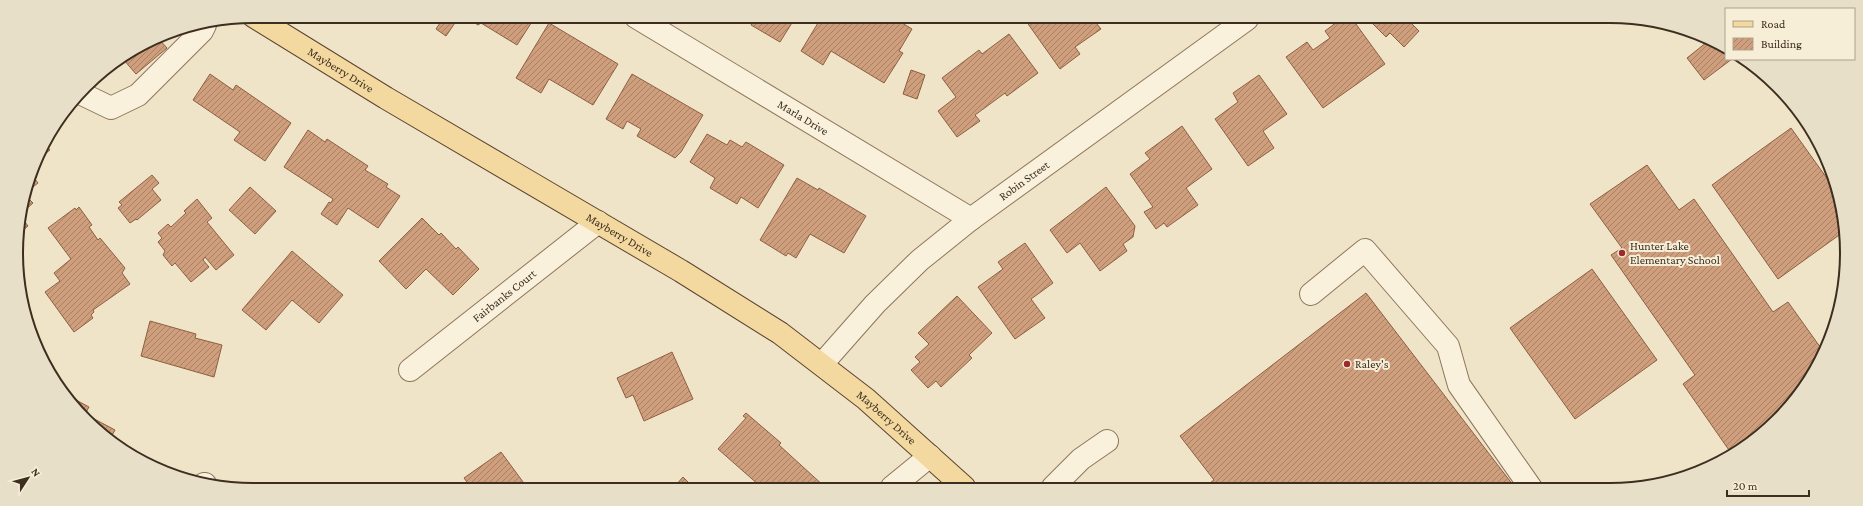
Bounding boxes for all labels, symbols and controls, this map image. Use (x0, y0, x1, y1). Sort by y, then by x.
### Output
legend (1725, 8, 1855, 60)
text: Road (1761, 17, 1786, 31)
text: Building (1761, 37, 1802, 51)
street label: Mayberry Drive (305, 44, 376, 96)
street label: Marla Drive (775, 97, 831, 138)
street label: Robin Street (996, 157, 1053, 203)
street label: Mayberry Drive (584, 210, 655, 260)
place label: Hunter Lake Elementary School (1630, 239, 1720, 267)
marker: Hunter Lake Elementary School (1617, 248, 1627, 258)
street label: Fairbanks Court (470, 266, 540, 325)
place label: Raley's (1355, 357, 1389, 371)
marker: Raley's (1342, 359, 1352, 369)
street label: Mayberry Drive (854, 387, 919, 448)
north arrow (8, 458, 48, 498)
text: N (29, 466, 43, 479)
scale bar (1727, 472, 1809, 498)
text: 20 m (1733, 479, 1758, 493)

